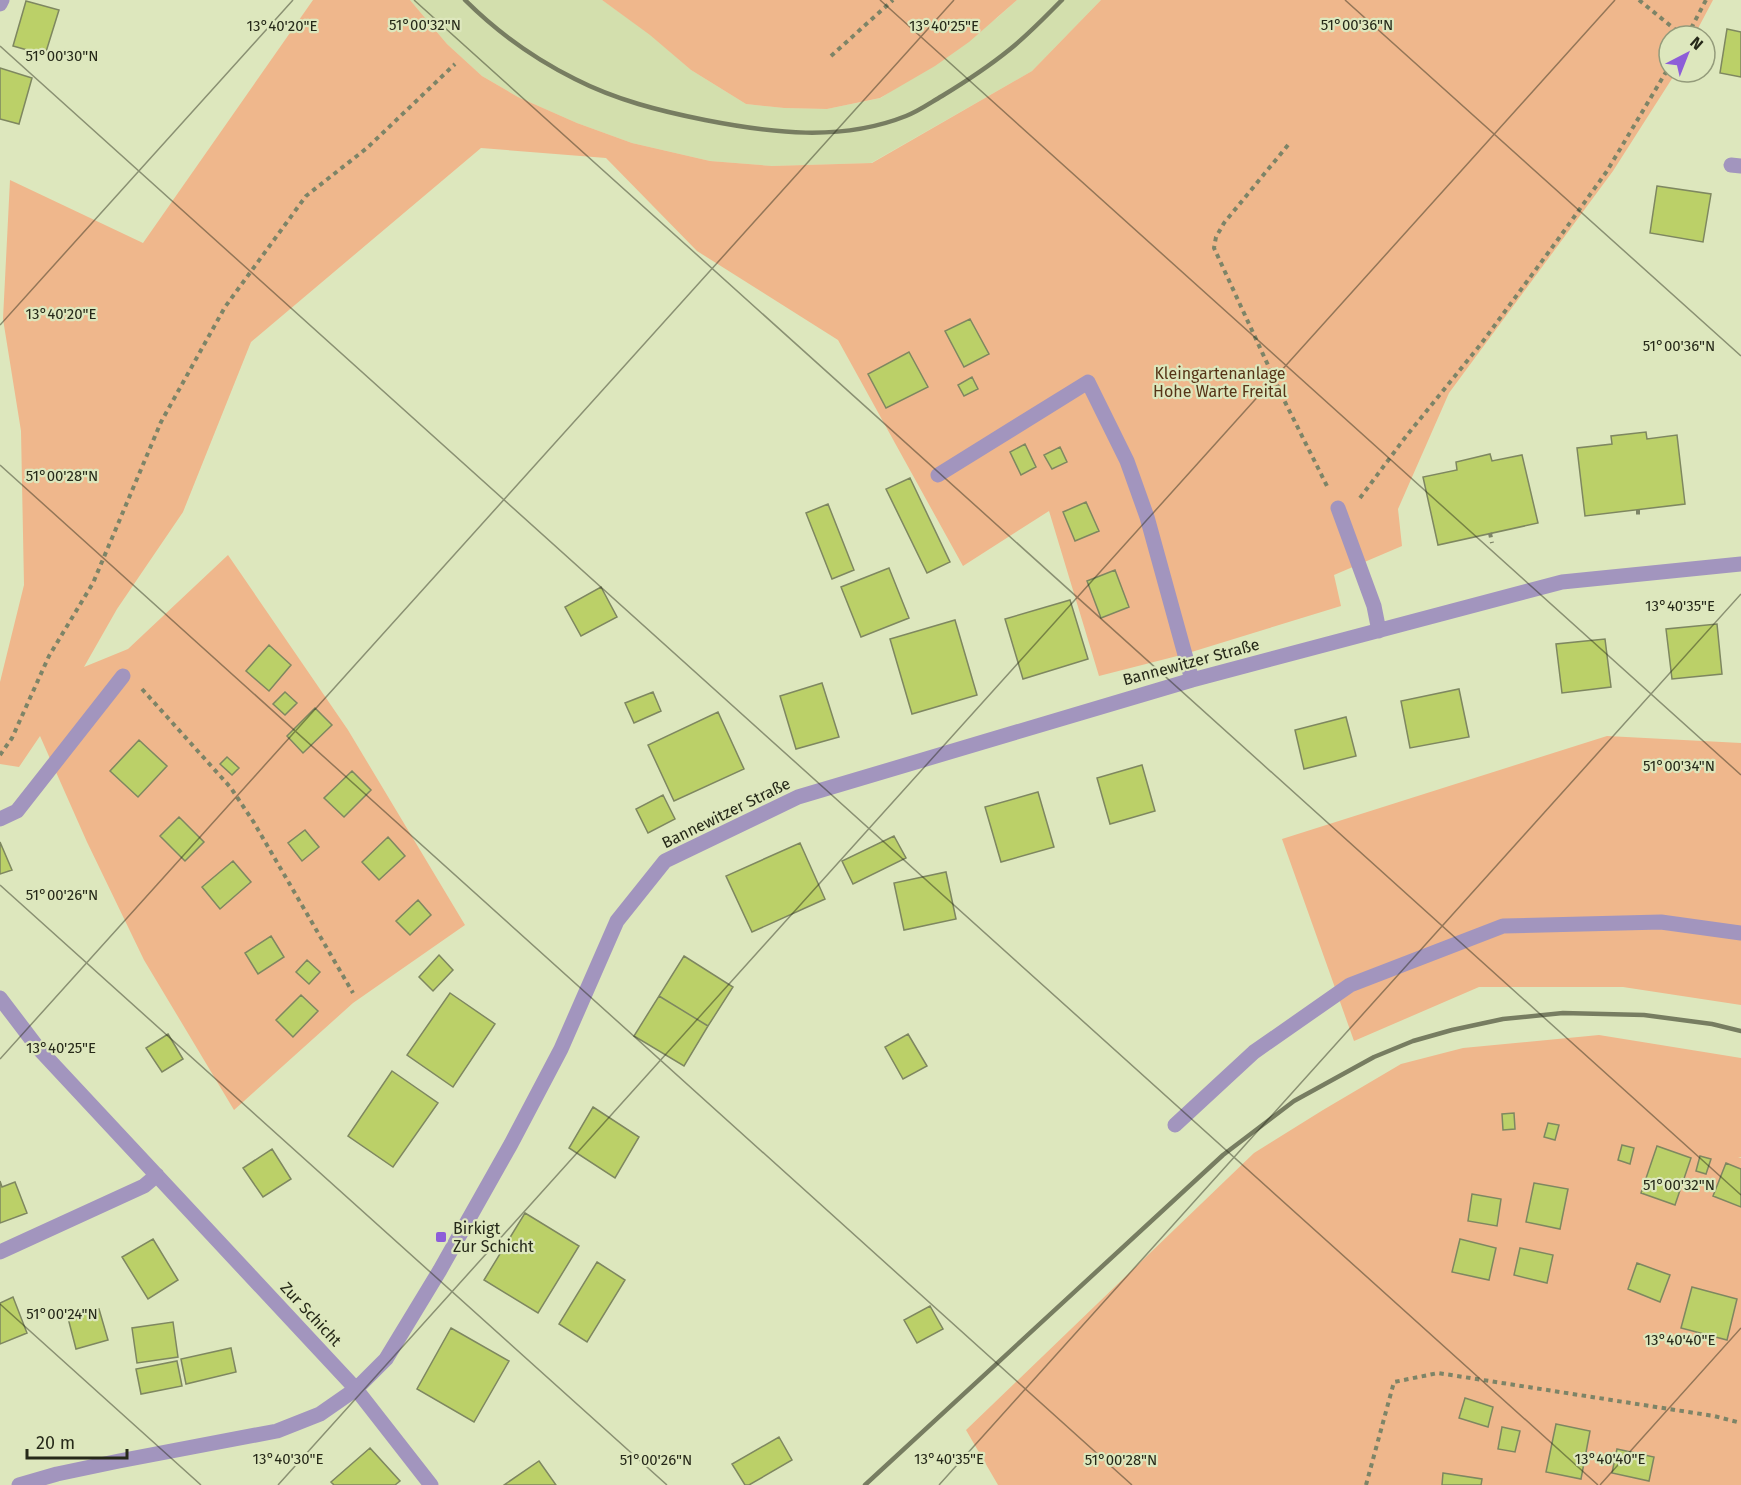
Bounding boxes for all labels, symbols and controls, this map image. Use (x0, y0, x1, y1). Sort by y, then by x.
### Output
text: 51°00'32"N (389, 16, 461, 34)
text: 51°00'36"N (1321, 16, 1393, 34)
text: 13°40'20"E (247, 17, 317, 35)
text: 13°40'25"E (909, 17, 979, 35)
north arrow (1657, 24, 1717, 84)
text: N (1686, 33, 1707, 54)
text: 51°00'30"N (26, 47, 98, 65)
text: 13°40'20"E (26, 305, 96, 323)
text: 51°00'36"N (1643, 337, 1715, 355)
park label: Kleingartenanlage Hohe Warte Freital (1153, 364, 1287, 401)
text: 51°00'28"N (26, 467, 98, 485)
text: 13°40'35"E (1645, 597, 1715, 615)
street label: Bannewitzer Straße (1121, 635, 1261, 689)
text: 51°00'34"N (1643, 757, 1715, 775)
street label: Bannewitzer Straße (659, 774, 793, 852)
text: 51°00'26"N (26, 886, 98, 904)
text: 13°40'25"E (26, 1039, 96, 1057)
text: 51°00'32"N (1643, 1176, 1715, 1194)
place label: Birkigt Zur Schicht (453, 1219, 534, 1256)
marker: Birkigt Zur Schicht (434, 1230, 448, 1244)
street label: Zur Schicht (276, 1278, 346, 1350)
text: 51°00'24"N (26, 1305, 98, 1323)
text: 13°40'40"E (1645, 1331, 1715, 1349)
scale bar (27, 1422, 128, 1460)
text: 20 m (36, 1432, 75, 1454)
text: 13°40'30"E (252, 1450, 324, 1468)
text: 13°40'35"E (914, 1450, 984, 1468)
text: 13°40'40"E (1575, 1450, 1645, 1468)
text: 51°00'26"N (620, 1451, 692, 1469)
text: 51°00'28"N (1085, 1451, 1157, 1469)

